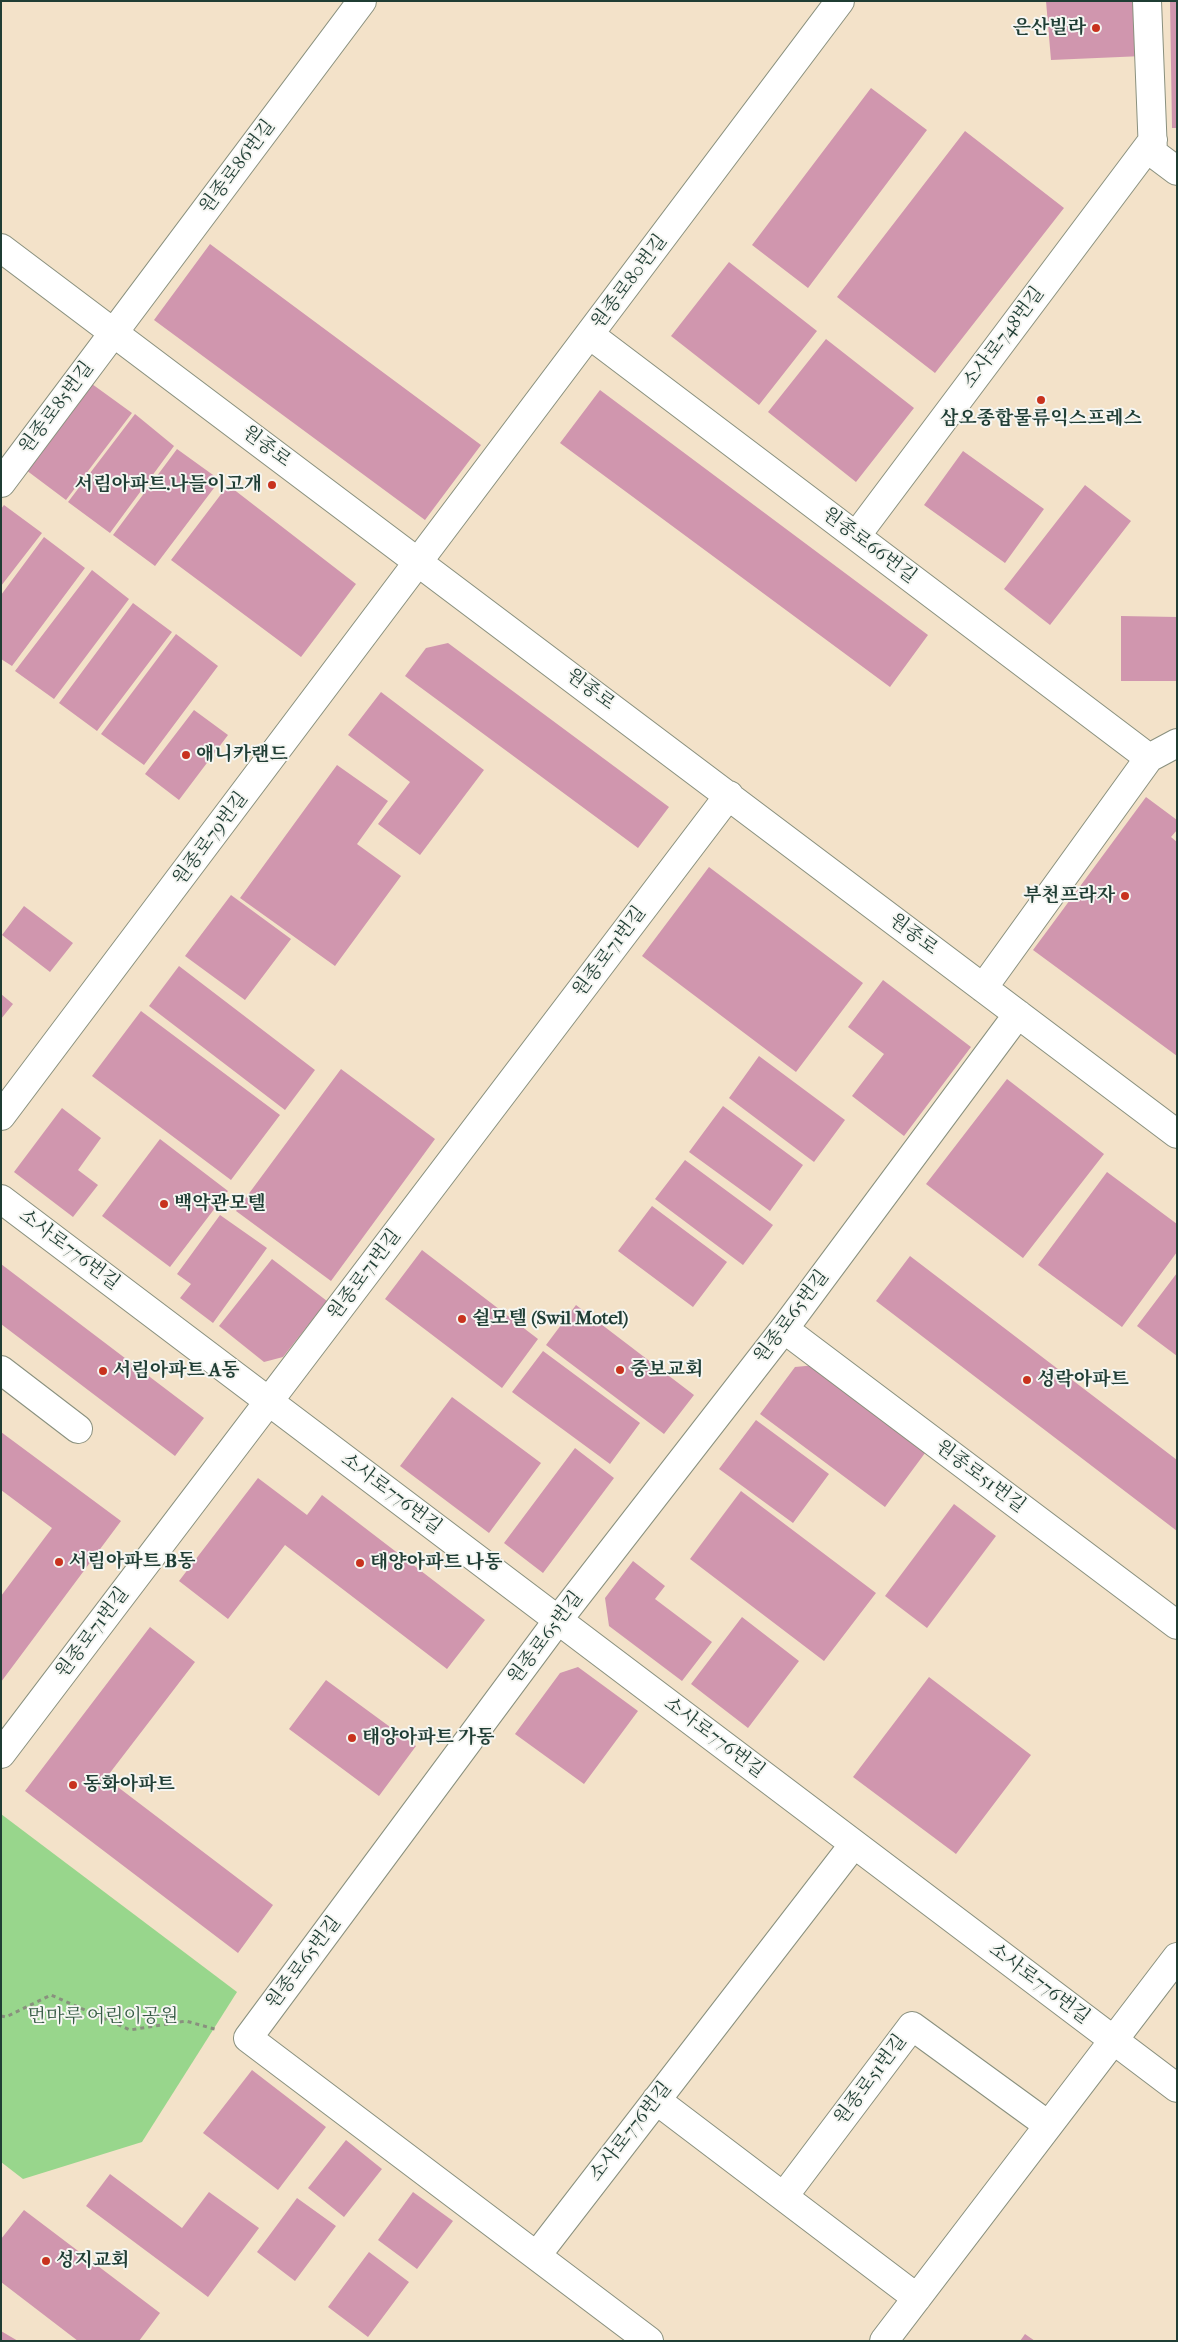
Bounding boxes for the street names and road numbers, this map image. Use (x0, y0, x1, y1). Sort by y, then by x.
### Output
street label: 원종로86번길 (195, 116, 281, 218)
street label: 원종로80번길 (587, 230, 673, 334)
street label: 소사로748번길 (958, 283, 1050, 393)
street label: 원종로85번길 (15, 357, 99, 459)
street label: 원종로 (237, 421, 295, 473)
street label: 원종로66번길 (817, 503, 921, 589)
street label: 원종로 (561, 664, 619, 716)
street label: 원종로79번길 (169, 788, 253, 890)
street label: 원종로71번길 (568, 902, 652, 1002)
street label: 원종로 (884, 909, 942, 961)
street label: 소사로776번길 (14, 1205, 124, 1295)
street label: 원종로71번길 (323, 1225, 407, 1325)
street label: 원종로65번길 (750, 1266, 834, 1368)
street label: 원종로51번길 (931, 1436, 1029, 1518)
street label: 소사로776번길 (336, 1449, 446, 1539)
street label: 원종로71번길 (51, 1583, 135, 1683)
street label: 원종로65번길 (504, 1587, 588, 1689)
street label: 소사로776번길 (659, 1693, 769, 1783)
street label: 원종로65번길 (262, 1912, 346, 2014)
street label: 소사로776번길 (984, 1939, 1094, 2029)
street label: 원종로51번길 (830, 2031, 912, 2129)
street label: 소사로776번길 (585, 2078, 677, 2186)

